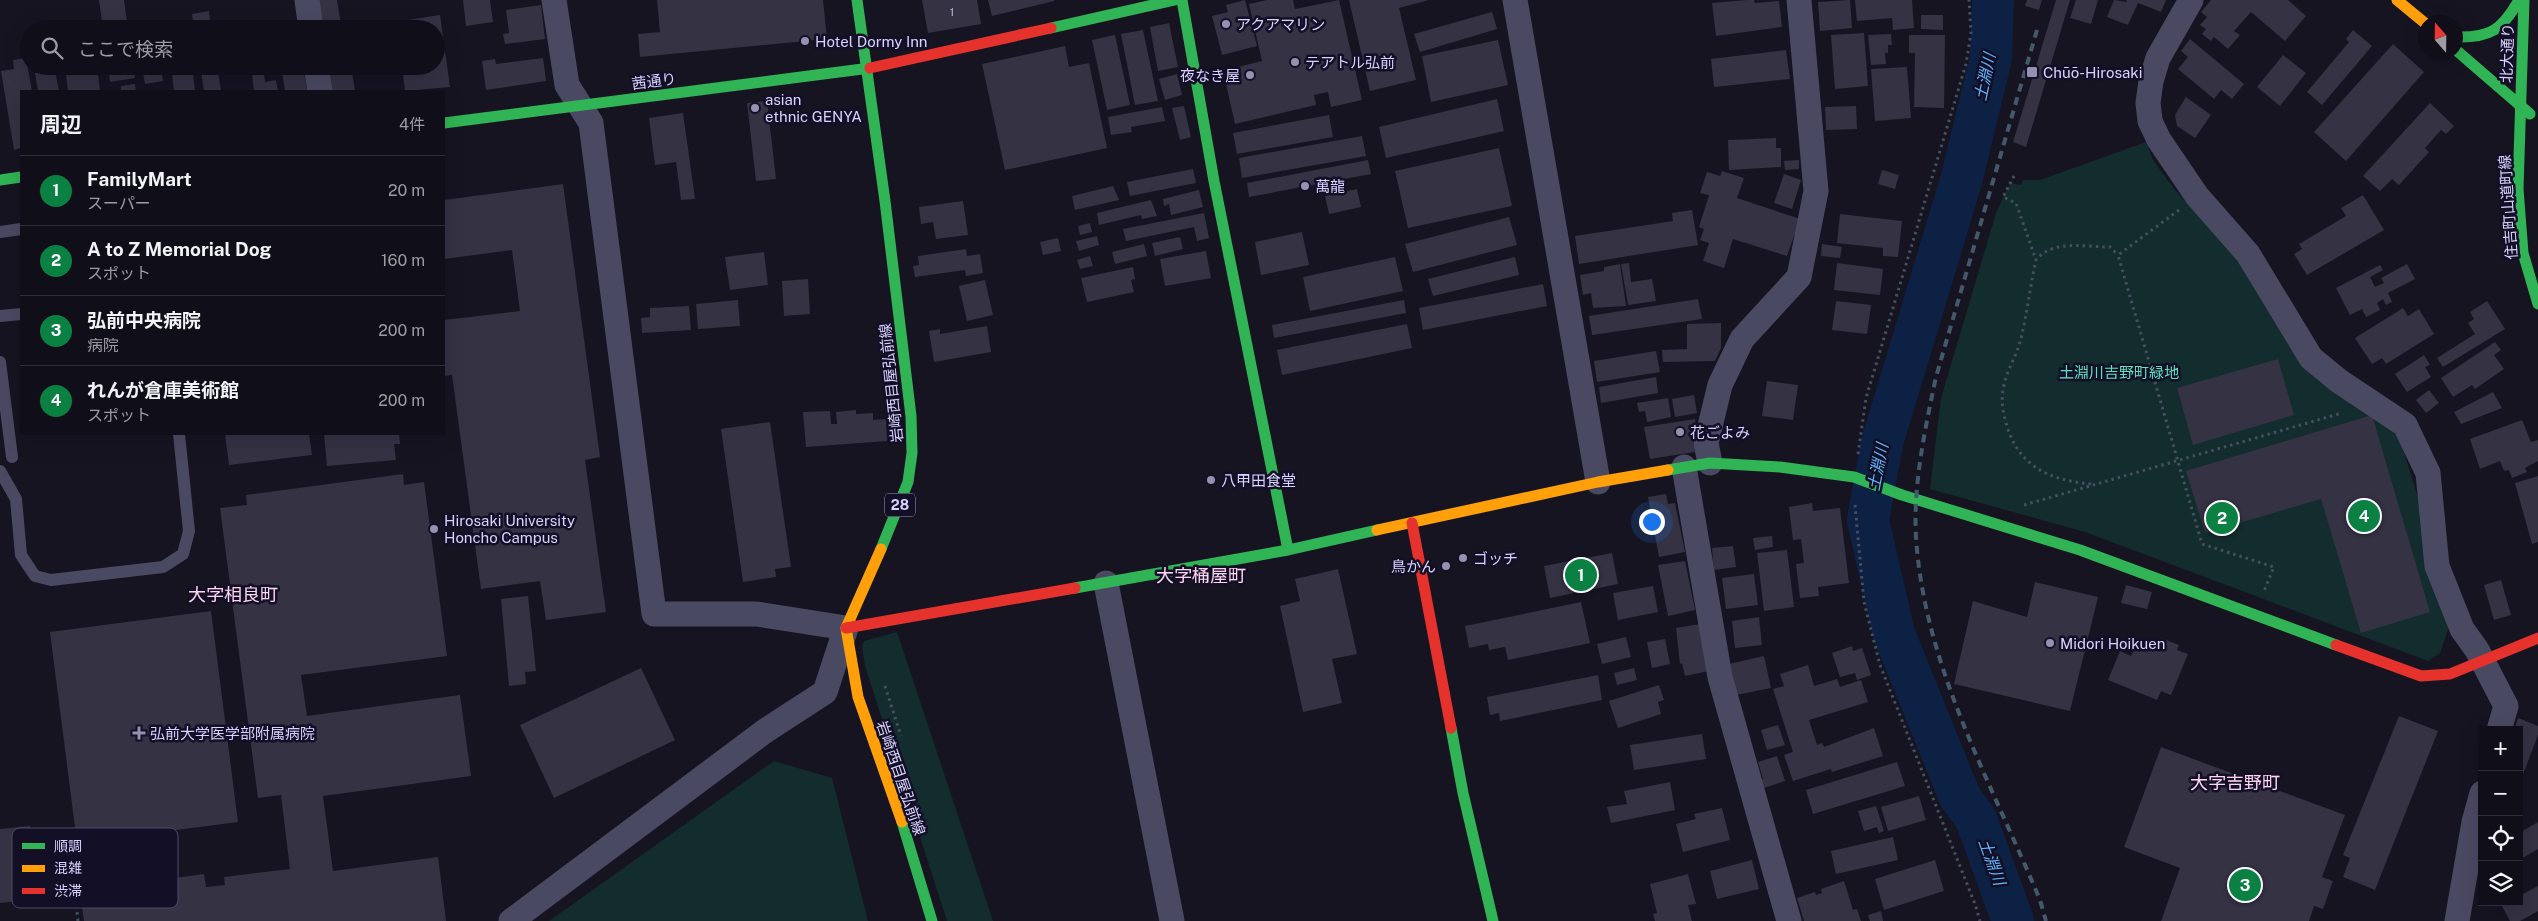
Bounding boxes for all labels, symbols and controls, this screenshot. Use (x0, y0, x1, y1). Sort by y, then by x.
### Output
house number: 1 (950, 5, 954, 19)
north arrow (2418, 15, 2463, 60)
place label: アクアマリン (1236, 16, 1325, 33)
marker: アクアマリン (1220, 18, 1232, 30)
search box (20, 20, 445, 75)
street label: 北大通り (2497, 23, 2517, 83)
place label: Hotel Dormy Inn (815, 33, 928, 50)
icon: search (38, 34, 66, 62)
marker: Hotel Dormy Inn (799, 35, 811, 47)
text: ここで検索 (78, 38, 173, 60)
water label: 土淵川 (1971, 50, 2000, 102)
place label: テアトル弘前 (1305, 54, 1395, 71)
marker: テアトル弘前 (1289, 56, 1301, 68)
place label: Chūō-Hirosaki (2043, 64, 2143, 81)
marker: Chūō-Hirosaki (2025, 65, 2039, 79)
place label: 夜なき屋 (1180, 67, 1240, 84)
marker: 夜なき屋 (1244, 69, 1256, 81)
street label: 茜通り (631, 70, 677, 92)
place label: asian ethnic GENYA (765, 91, 862, 125)
marker: asian ethnic GENYA (749, 102, 761, 114)
text: 周辺 (40, 112, 82, 137)
text: 4件 (399, 115, 425, 134)
street label: 住吉町山道町線 (2496, 154, 2520, 260)
text: FamilyMart (87, 168, 192, 190)
place label: 萬龍 (1315, 178, 1345, 195)
marker: 萬龍 (1299, 180, 1311, 192)
text: 1 (53, 181, 59, 200)
text: 20 m (388, 181, 425, 200)
text: スーパー (87, 194, 151, 213)
text: A to Z Memorial Dog (87, 238, 272, 260)
text: 2 (51, 251, 61, 270)
text: 160 m (381, 251, 425, 270)
text: スポット (87, 264, 151, 283)
text: 弘前中央病院 (87, 309, 201, 331)
text: 3 (51, 321, 61, 340)
text: 200 m (378, 321, 425, 340)
street label: 岩崎西目屋弘前線 (876, 322, 906, 444)
text: 病院 (87, 336, 119, 355)
park label: 土淵川吉野町緑地 (2059, 364, 2179, 381)
text: れんが倉庫美術館 (87, 379, 239, 401)
text: 4 (51, 391, 61, 410)
text: 200 m (378, 391, 425, 410)
text: スポット (87, 406, 151, 425)
place label: 花ごよみ (1690, 424, 1750, 441)
marker: 花ごよみ (1674, 426, 1686, 438)
water label: 土淵川 (1864, 440, 1892, 492)
place label: 八甲田食堂 (1221, 472, 1296, 489)
marker: 八甲田食堂 (1205, 474, 1217, 486)
road number: 28 (885, 494, 915, 516)
pin: 4 (2348, 497, 2380, 535)
pin: 2 (2206, 499, 2238, 537)
your location (1639, 509, 1665, 535)
place label: Hirosaki University Honcho Campus (444, 512, 575, 546)
marker: Hirosaki University Honcho Campus (428, 523, 440, 535)
place label: ゴッチ (1473, 550, 1518, 567)
marker: ゴッチ (1457, 552, 1469, 564)
pin: 1 (1565, 556, 1597, 594)
place label: 鳥かん (1391, 558, 1436, 575)
marker: 鳥かん (1440, 560, 1452, 572)
district label: 大字桶屋町 (1156, 565, 1246, 586)
district label: 大字相良町 (188, 584, 278, 605)
place label: Midori Hoikuen (2060, 635, 2165, 652)
marker: Midori Hoikuen (2044, 637, 2056, 649)
street label: 岩崎西目屋弘前線 (873, 718, 929, 838)
place label: 弘前大学医学部附属病院 (150, 725, 315, 742)
marker: 弘前大学医学部附属病院 (132, 726, 146, 740)
map controls (2478, 726, 2523, 906)
button: + (2478, 726, 2523, 771)
button: − (2478, 771, 2523, 816)
district label: 大字吉野町 (2190, 772, 2280, 793)
button: locate (2478, 816, 2523, 861)
legend (12, 828, 178, 908)
water label: 土淵川 (1975, 836, 2010, 890)
text: 順調 (54, 838, 82, 854)
text: 混雑 (54, 860, 82, 876)
button: layers (2478, 861, 2523, 906)
pin: 3 (2229, 866, 2261, 904)
text: 渋滞 (54, 883, 82, 899)

